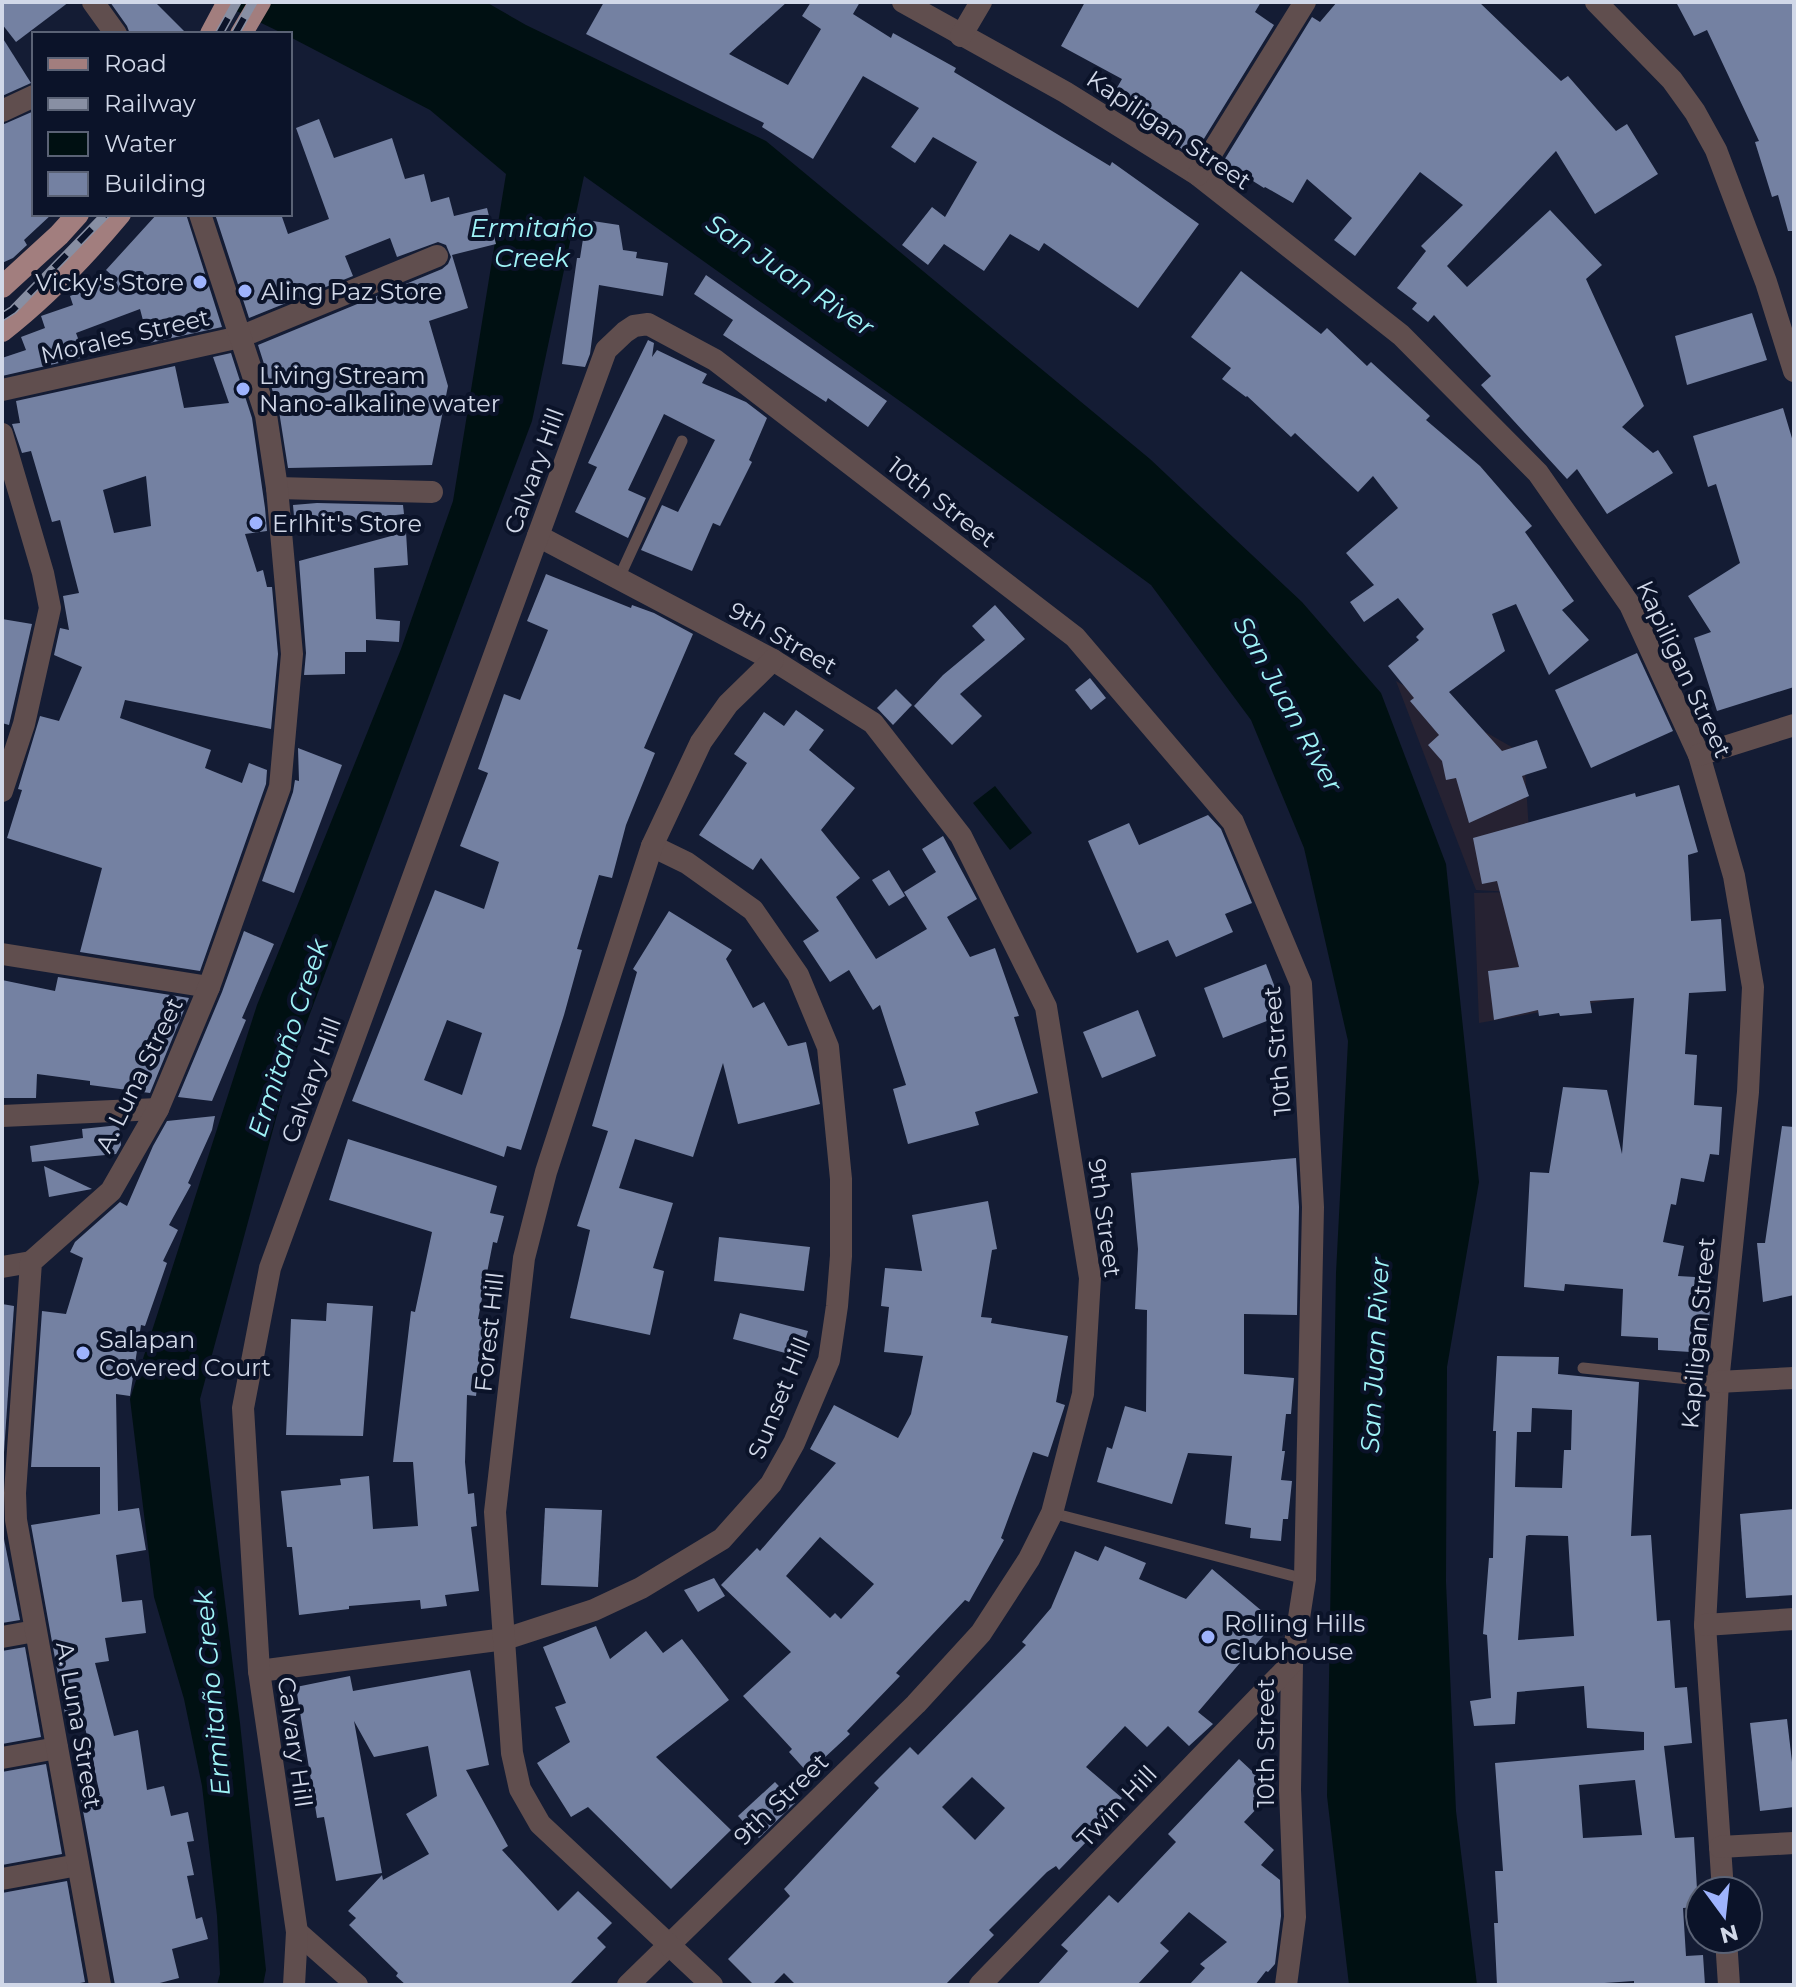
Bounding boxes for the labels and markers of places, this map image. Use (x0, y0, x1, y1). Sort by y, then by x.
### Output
place label: Vicky's Store (35, 268, 184, 297)
marker: Vicky's Store (191, 273, 209, 291)
place label: Aling Paz Store (261, 277, 443, 306)
marker: Aling Paz Store (236, 282, 254, 300)
place label: Living Stream Nano-alkaline water (259, 361, 500, 418)
marker: Living Stream Nano-alkaline water (234, 380, 252, 398)
place label: Erlhit's Store (272, 509, 422, 538)
marker: Erlhit's Store (247, 514, 265, 532)
place label: Salapan Covered Court (99, 1325, 271, 1382)
marker: Salapan Covered Court (74, 1344, 92, 1362)
place label: Rolling Hills Clubhouse (1224, 1609, 1365, 1666)
marker: Rolling Hills Clubhouse (1199, 1628, 1217, 1646)

